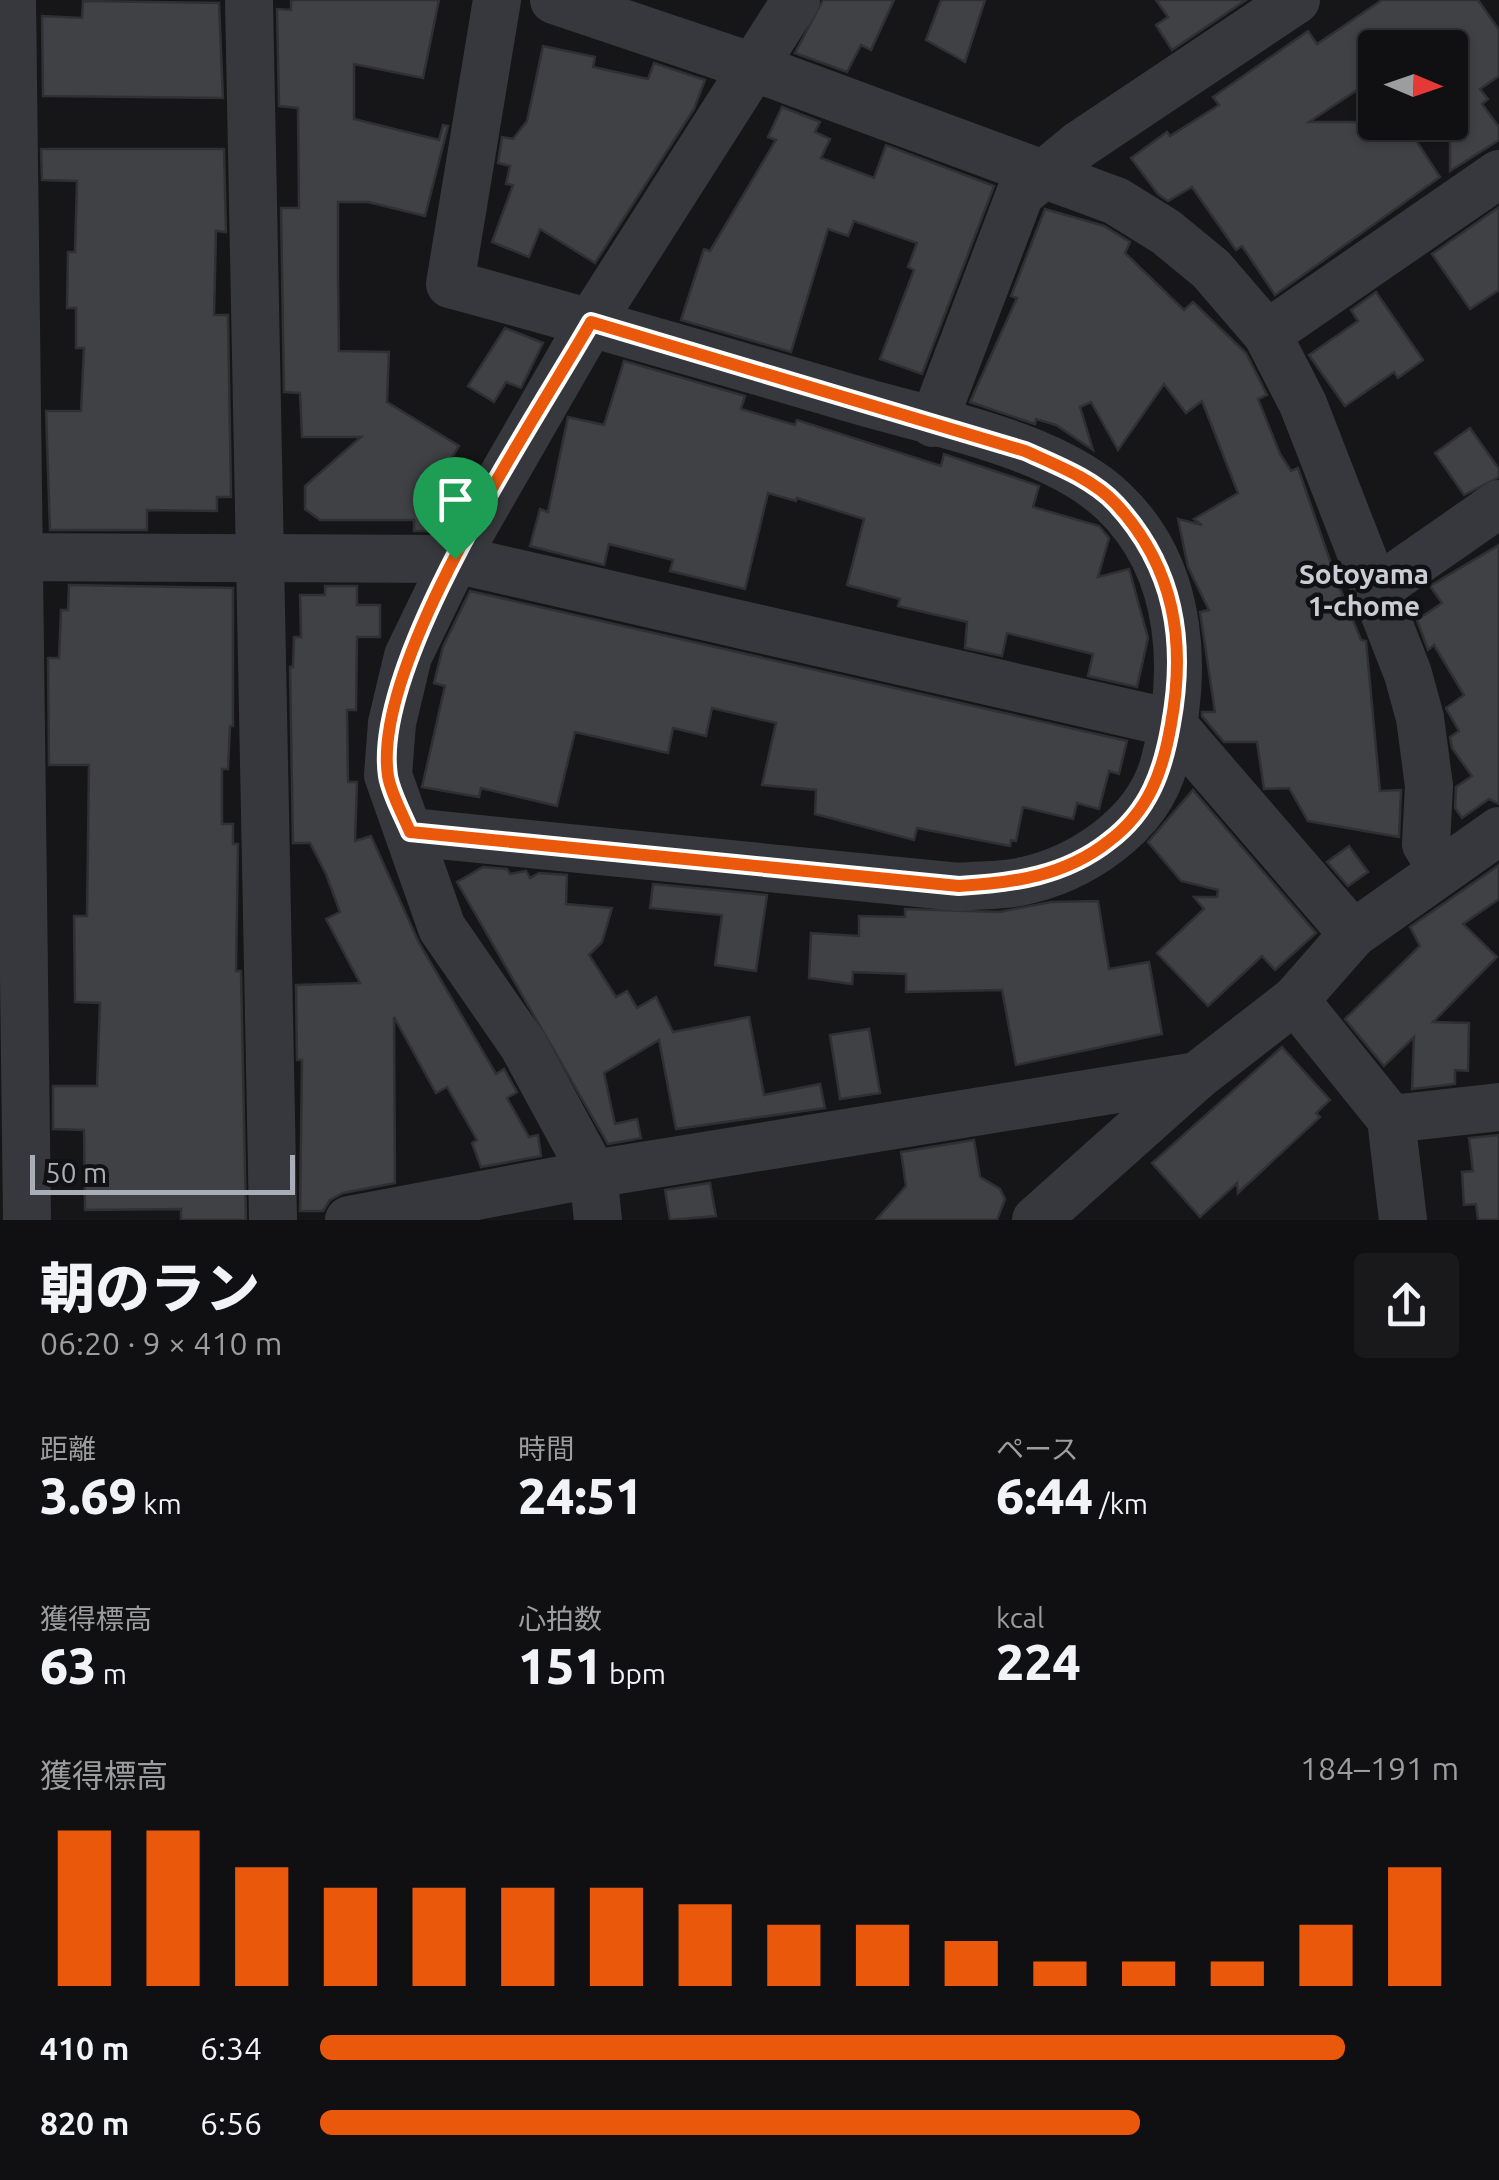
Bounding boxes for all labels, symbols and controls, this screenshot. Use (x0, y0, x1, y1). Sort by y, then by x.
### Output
north arrow (1358, 30, 1468, 140)
map controls (1358, 30, 1468, 140)
pin (413, 457, 498, 560)
icon: arrive (428, 472, 483, 527)
district label: Sotoyama 1-chome (1299, 558, 1429, 621)
scale bar (30, 1150, 295, 1194)
text: 50 m (45, 1157, 107, 1188)
button: share (1354, 1253, 1459, 1358)
text: 朝のラン (40, 1257, 260, 1318)
text: 06:20 · 9 × 410 m (40, 1325, 282, 1361)
text: 距離 (40, 1433, 96, 1464)
text: 時間 (518, 1433, 574, 1464)
text: ペース (996, 1433, 1079, 1464)
text: 3.69 (40, 1467, 137, 1523)
text: 24:51 (518, 1467, 643, 1523)
text: 6:44 (996, 1467, 1093, 1523)
text: km (137, 1488, 182, 1519)
text: /km (1093, 1488, 1148, 1519)
text: kcal (996, 1602, 1044, 1633)
text: 獲得標高 (40, 1603, 152, 1634)
text: 心拍数 (518, 1603, 602, 1634)
text: 224 (996, 1633, 1081, 1689)
text: 63 (40, 1637, 96, 1693)
text: 151 (518, 1637, 603, 1693)
text: m (96, 1658, 127, 1689)
text: bpm (603, 1658, 666, 1689)
text: 184–191 m (1300, 1750, 1459, 1786)
text: 獲得標高 (40, 1757, 168, 1793)
text: 410 m (40, 2030, 129, 2066)
text: 6:34 (200, 2030, 262, 2066)
text: 820 m (40, 2105, 129, 2141)
text: 6:56 (200, 2105, 262, 2141)

